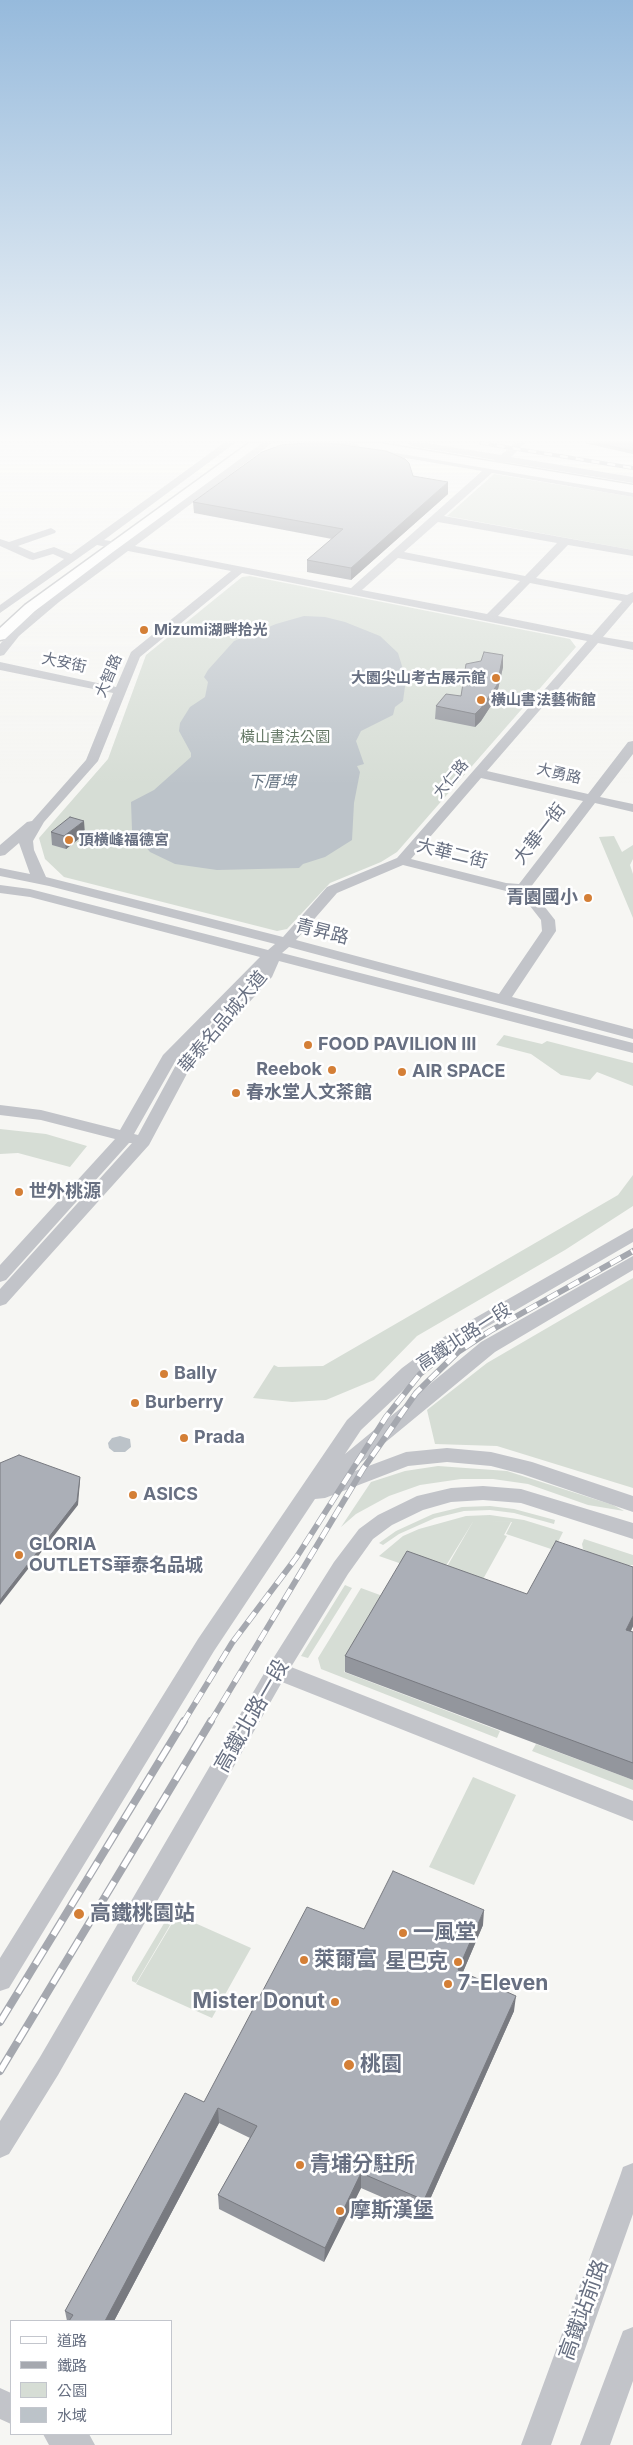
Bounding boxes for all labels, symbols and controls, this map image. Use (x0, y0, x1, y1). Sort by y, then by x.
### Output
place label: Mizumi湖畔拾光 (154, 621, 268, 639)
marker: Mizumi湖畔拾光 (138, 624, 150, 636)
street label: 大安街 (40, 650, 88, 676)
street label: 大智路 (92, 652, 126, 700)
place label: 大園尖山考古展示館 (351, 669, 486, 687)
marker: 大園尖山考古展示館 (490, 672, 502, 684)
place label: 橫山書法藝術館 (491, 691, 596, 709)
marker: 橫山書法藝術館 (475, 694, 487, 706)
park label: 橫山書法公園 (240, 728, 330, 746)
street label: 大仁路 (430, 756, 472, 802)
street label: 大勇路 (535, 760, 583, 788)
water label: 下厝埤 (248, 772, 296, 792)
street label: 大華一街 (509, 799, 571, 869)
place label: 頂橫峰福德宮 (79, 831, 169, 849)
marker: 頂橫峰福德宮 (63, 834, 75, 846)
street label: 大華二街 (414, 835, 490, 873)
place label: 青園國小 (506, 887, 578, 909)
marker: 青園國小 (582, 892, 594, 904)
street label: 青昇路 (293, 915, 351, 949)
street label: 華泰名品城大道 (174, 967, 272, 1077)
place label: FOOD PAVILION Ⅲ (318, 1034, 476, 1056)
marker: FOOD PAVILION Ⅲ (302, 1039, 314, 1051)
place label: Reebok (256, 1059, 322, 1081)
place label: AIR SPACE (412, 1061, 505, 1083)
marker: Reebok (326, 1064, 338, 1076)
marker: AIR SPACE (396, 1066, 408, 1078)
place label: 春水堂人文茶館 (246, 1082, 372, 1104)
marker: 春水堂人文茶館 (230, 1087, 242, 1099)
place label: 世外桃源 (29, 1181, 101, 1203)
marker: 世外桃源 (13, 1186, 25, 1198)
street label: 高鐵北路一段 (413, 1299, 515, 1375)
place label: Bally (174, 1363, 217, 1385)
marker: Bally (158, 1368, 170, 1380)
place label: Burberry (145, 1392, 224, 1414)
marker: Burberry (129, 1397, 141, 1409)
place label: Prada (194, 1427, 245, 1449)
marker: Prada (178, 1432, 190, 1444)
place label: ASICS (143, 1484, 198, 1506)
marker: ASICS (127, 1489, 139, 1501)
place label: GLORIA OUTLETS華泰名品城 (29, 1534, 203, 1576)
marker: GLORIA OUTLETS華泰名品城 (13, 1549, 25, 1561)
street label: 高鐵北路一段 (210, 1655, 294, 1777)
place label: 高鐵桃園站 (90, 1901, 195, 1927)
marker: 高鐵桃園站 (72, 1907, 86, 1921)
place label: 一風堂 (413, 1920, 476, 1946)
marker: 一風堂 (397, 1927, 409, 1939)
place label: 萊爾富 (314, 1947, 377, 1973)
place label: 星巴克 (385, 1949, 448, 1975)
marker: 萊爾富 (298, 1954, 310, 1966)
marker: 星巴克 (452, 1956, 464, 1968)
place label: 7-Eleven (458, 1971, 548, 1997)
marker: 7-Eleven (442, 1978, 454, 1990)
place label: Mister Donut (193, 1989, 325, 2015)
marker: Mister Donut (329, 1996, 341, 2008)
place label: 桃園 (360, 2052, 402, 2078)
marker: 桃園 (342, 2058, 356, 2072)
place label: 青埔分駐所 (310, 2152, 415, 2178)
marker: 青埔分駐所 (294, 2159, 306, 2171)
place label: 摩斯漢堡 (350, 2198, 434, 2224)
marker: 摩斯漢堡 (334, 2205, 346, 2217)
street label: 高鐵站前路 (554, 2256, 614, 2364)
legend (10, 2320, 172, 2435)
text: 道路 (57, 2331, 87, 2350)
text: 鐵路 (57, 2356, 87, 2375)
text: 公園 (57, 2381, 87, 2400)
text: 水域 (57, 2406, 87, 2425)

